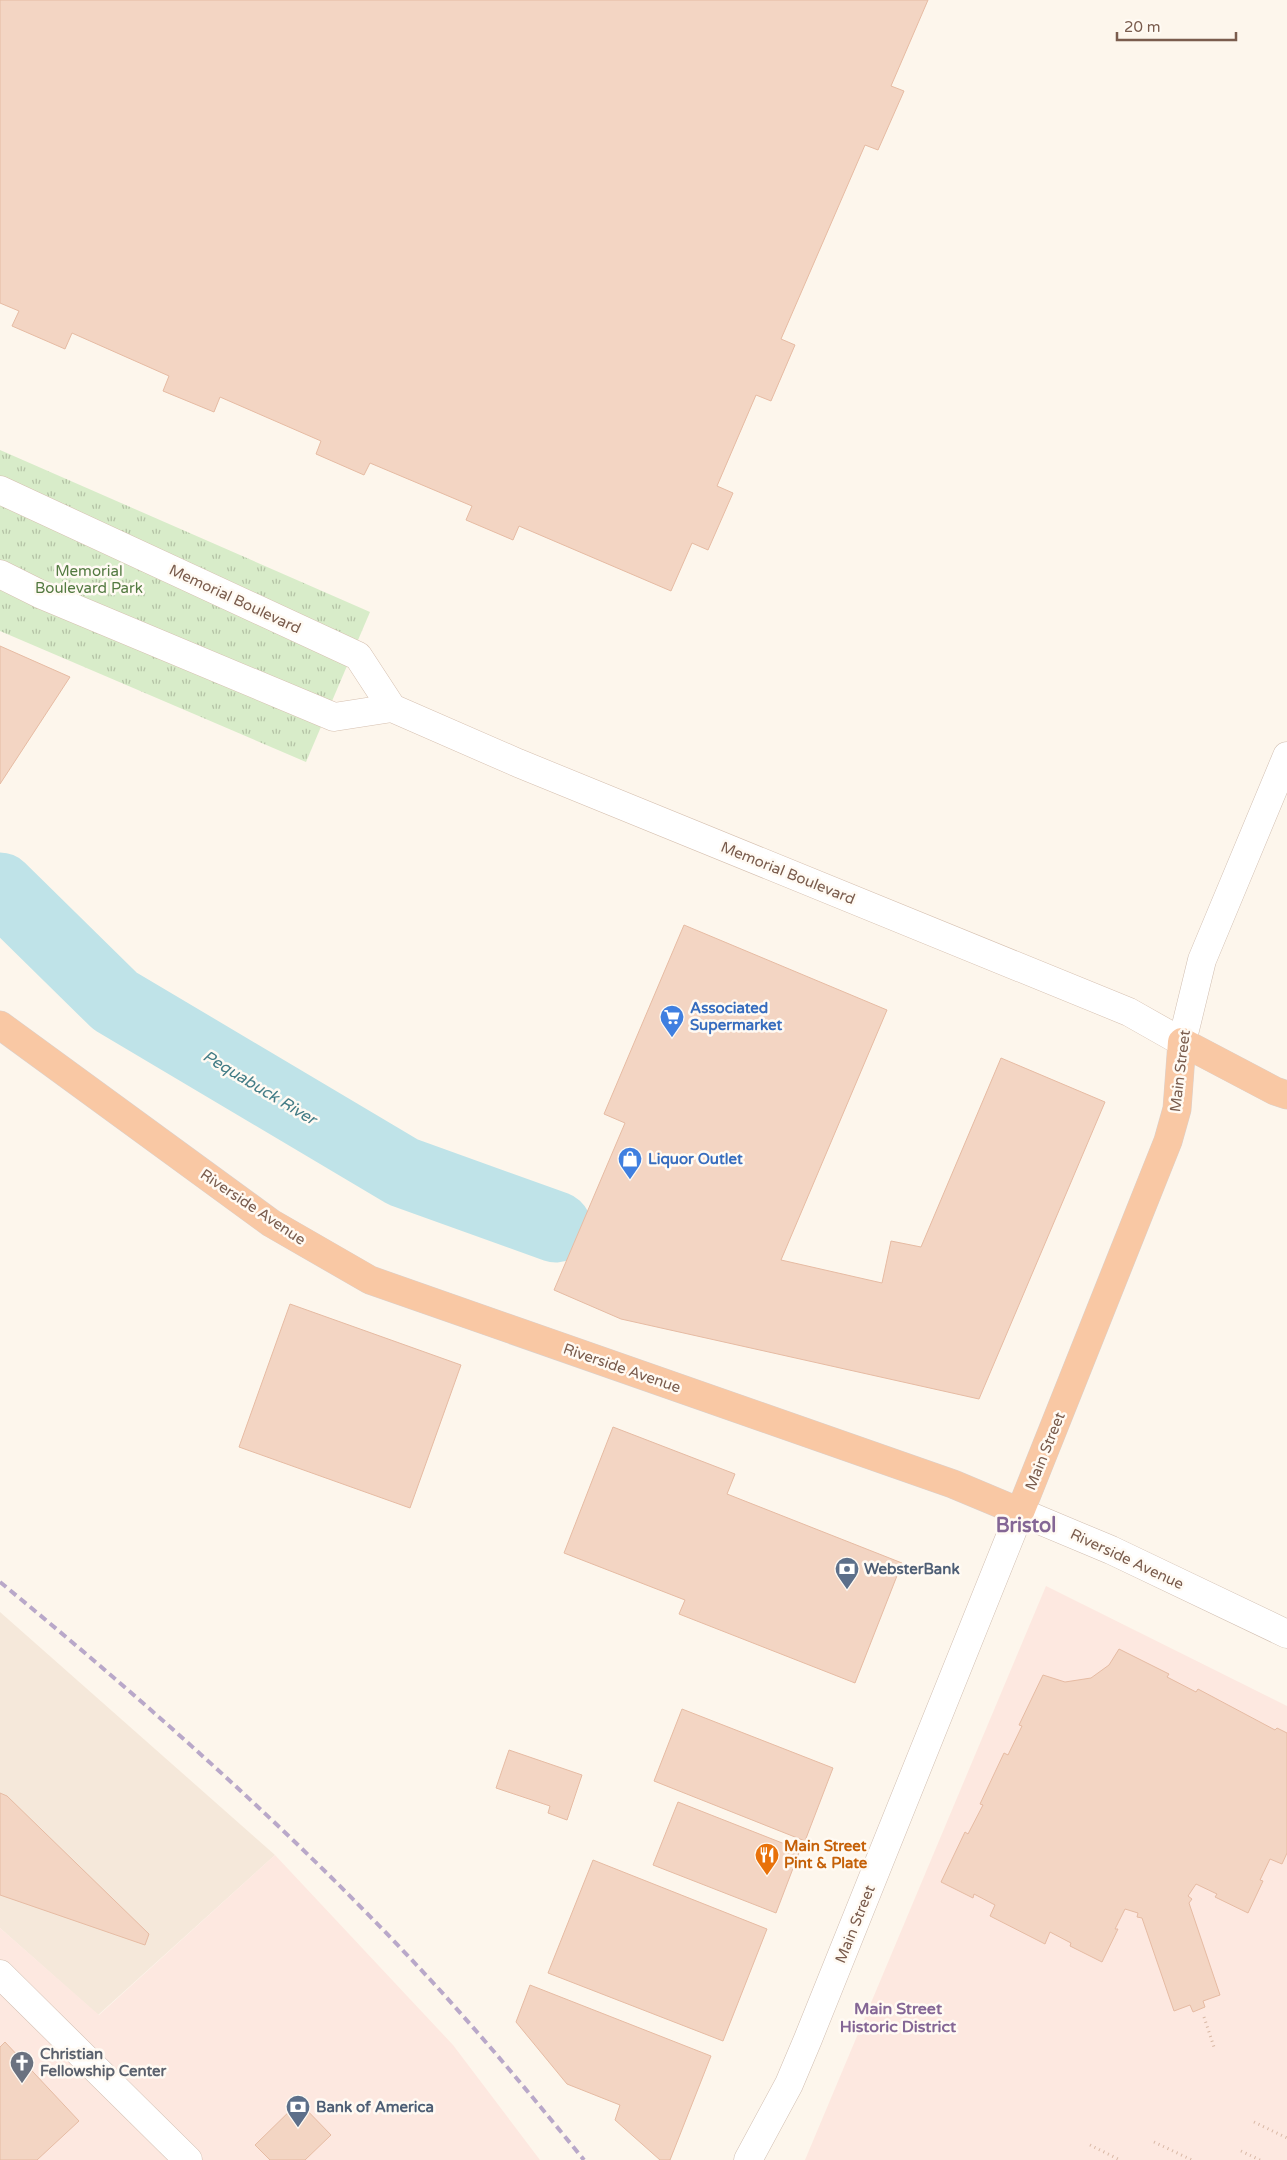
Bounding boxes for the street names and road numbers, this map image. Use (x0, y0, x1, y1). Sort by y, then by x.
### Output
street label: Memorial Boulevard (166, 561, 304, 637)
street label: Memorial Boulevard (718, 838, 858, 908)
street label: Main Street (1166, 1029, 1194, 1113)
street label: Riverside Avenue (197, 1165, 309, 1249)
street label: Riverside Avenue (561, 1339, 683, 1397)
street label: Main Street (1021, 1409, 1069, 1493)
street label: Riverside Avenue (1067, 1525, 1187, 1593)
street label: Main Street (831, 1882, 879, 1966)

